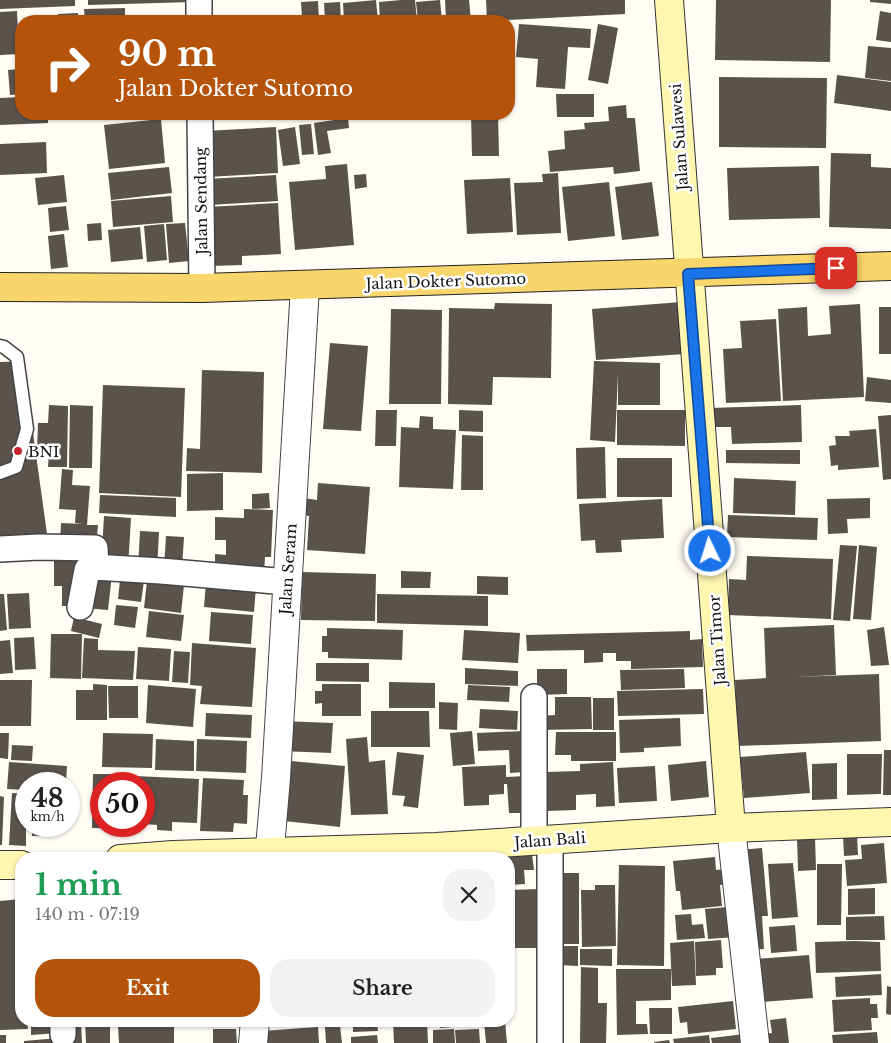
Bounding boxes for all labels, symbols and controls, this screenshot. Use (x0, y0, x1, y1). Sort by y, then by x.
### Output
text: 90 m (118, 32, 216, 75)
icon: right (35, 35, 100, 100)
text: Jalan Dokter Sutomo (118, 75, 353, 102)
street label: Jalan Sulawesi (666, 83, 692, 193)
street label: Jalan Sendang (191, 146, 211, 257)
pin (815, 247, 857, 289)
icon: arrive (822, 254, 850, 282)
street label: Jalan Dokter Sutomo (364, 269, 527, 293)
place label: BNI (28, 442, 59, 461)
marker: BNI (12, 445, 24, 457)
street label: Jalan Seram (275, 523, 301, 617)
position arrow (683, 524, 735, 576)
street label: Jalan Timor (704, 593, 730, 688)
speed limit sign: 50 (90, 772, 155, 837)
text: 48 (31, 783, 64, 814)
text: km/h (30, 809, 65, 824)
street label: Jalan Bali (512, 828, 586, 852)
text: 1 min (35, 866, 122, 903)
button: close (443, 869, 495, 921)
text: 140 m · 07:19 (35, 904, 140, 924)
button: Exit (35, 959, 260, 1017)
button: Share (270, 959, 495, 1017)

